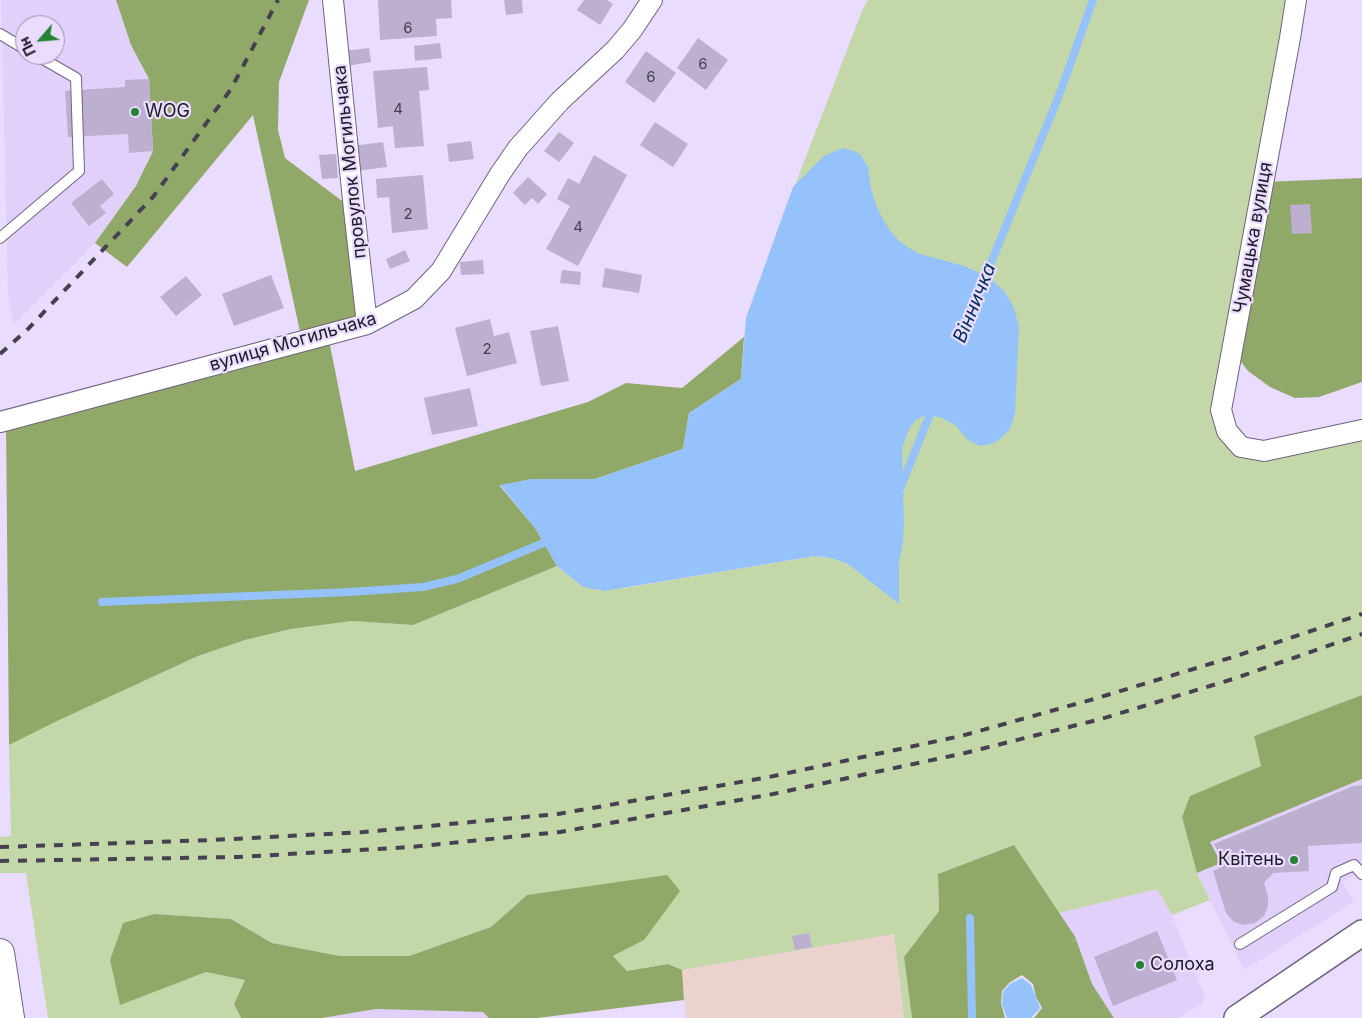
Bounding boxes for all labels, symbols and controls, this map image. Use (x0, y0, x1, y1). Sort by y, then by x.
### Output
north arrow (15, 15, 65, 65)
house number: 6 (403, 19, 413, 37)
text: Пн (15, 34, 39, 59)
house number: 6 (698, 55, 708, 73)
street label: провулок Могильчака (329, 64, 371, 260)
house number: 6 (646, 68, 656, 86)
house number: 4 (393, 100, 403, 118)
place label: WOG (145, 101, 190, 123)
marker: WOG (129, 106, 141, 118)
street label: Чумацька вулиця (1229, 160, 1277, 316)
house number: 2 (403, 205, 413, 223)
house number: 4 (573, 218, 583, 236)
water label: Вінничка (949, 260, 1001, 346)
street label: вулиця Могильчака (207, 308, 379, 376)
house number: 2 (482, 340, 492, 358)
place label: Квітень (1218, 849, 1284, 871)
marker: Квітень (1288, 854, 1300, 866)
place label: Солоха (1150, 954, 1215, 976)
marker: Солоха (1134, 959, 1146, 971)

